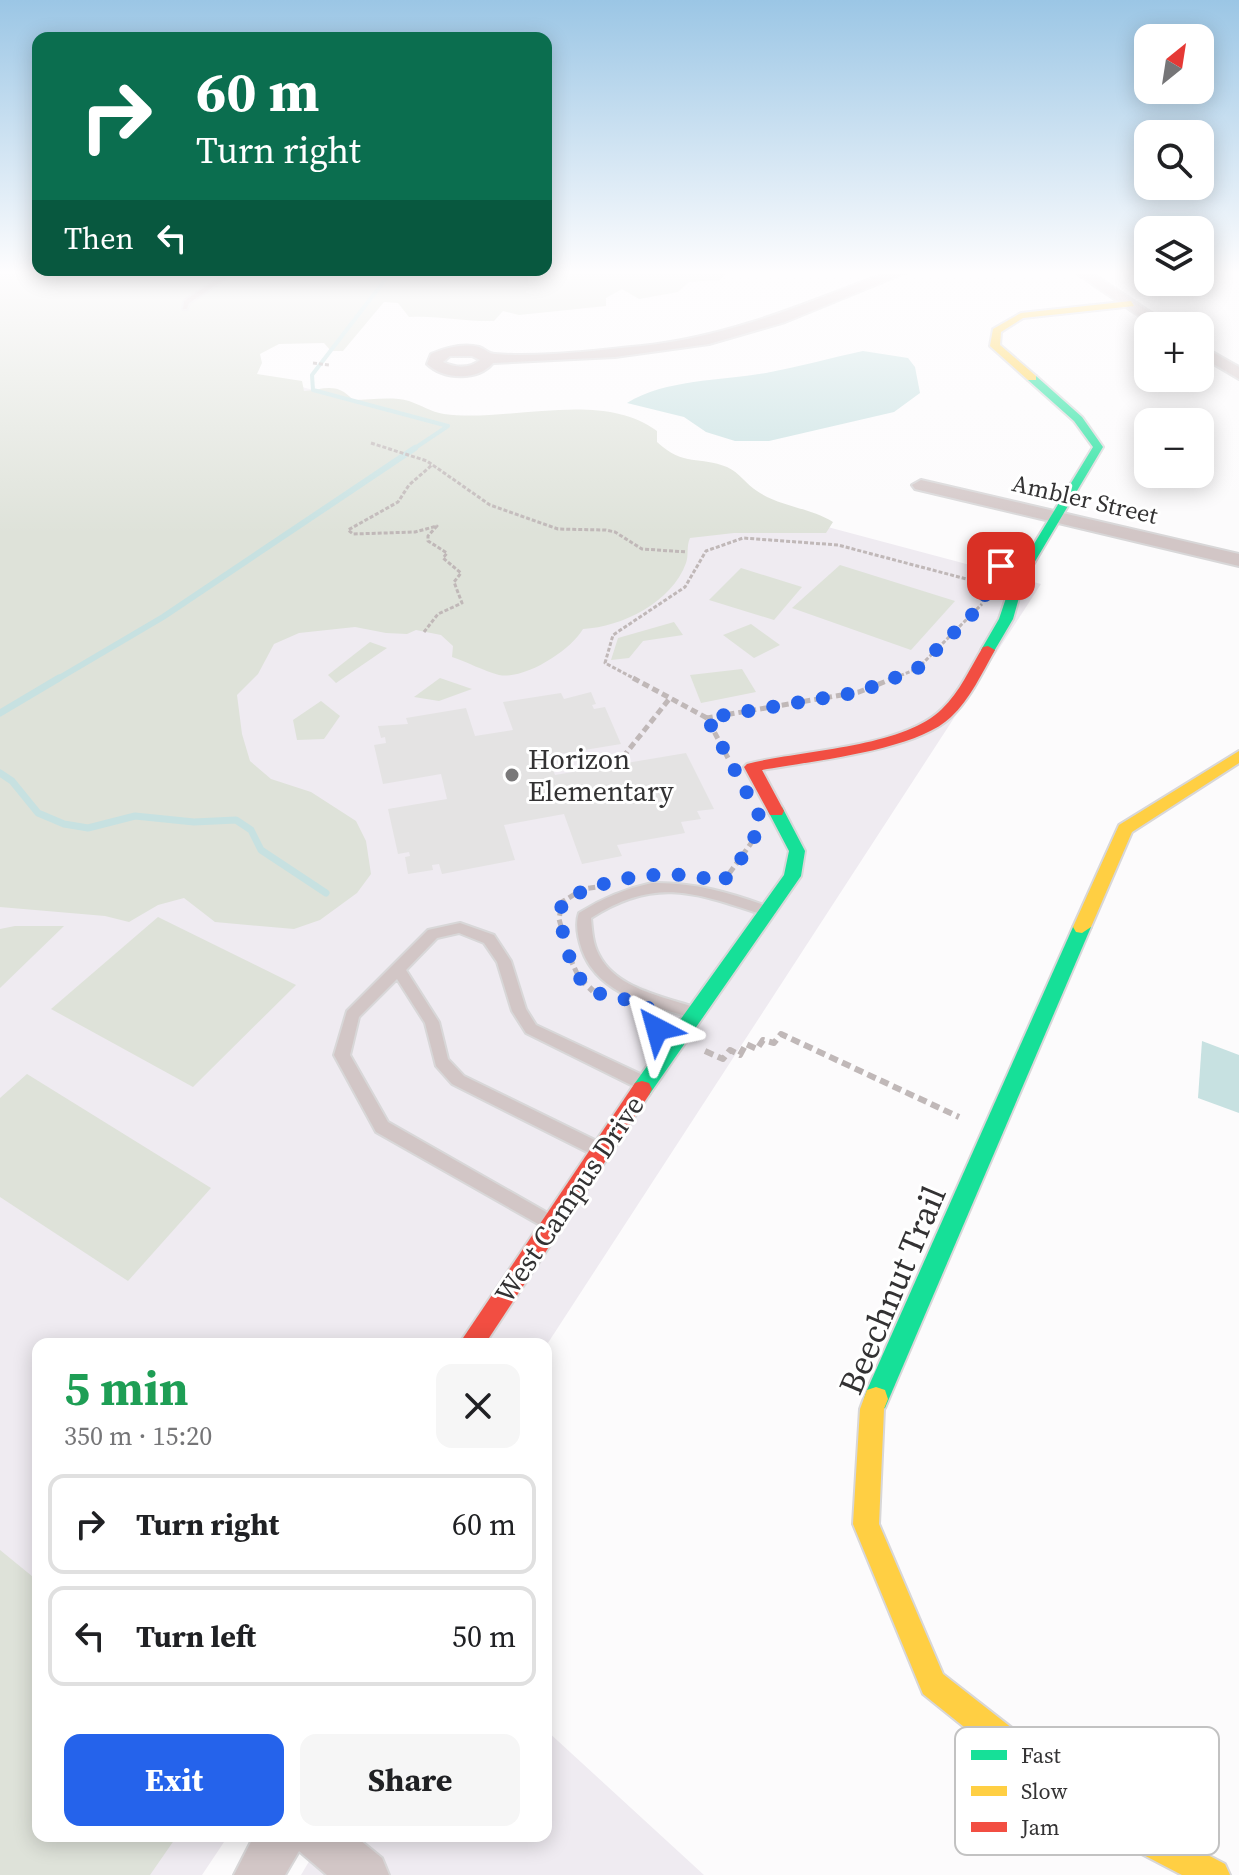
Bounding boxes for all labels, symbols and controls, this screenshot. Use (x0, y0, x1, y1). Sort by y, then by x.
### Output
north arrow (1134, 24, 1214, 104)
map controls (1134, 24, 1214, 488)
text: 60 m (196, 53, 319, 130)
icon: right (64, 64, 168, 168)
button: search (1134, 120, 1214, 200)
text: Turn right (196, 126, 361, 175)
icon: left (150, 216, 194, 260)
button: layers (1134, 216, 1214, 296)
text: Then (64, 218, 134, 259)
button: + (1134, 312, 1214, 392)
button: − (1134, 408, 1214, 488)
street label: Ambler Street (1009, 466, 1161, 532)
pin (967, 532, 1035, 600)
icon: arrive (979, 544, 1023, 588)
place label: Horizon Elementary (528, 740, 674, 810)
marker: Horizon Elementary (503, 766, 521, 784)
position arrow (615, 987, 699, 1071)
street label: West Campus Drive (486, 1088, 652, 1310)
street label: Beechnut Trail (827, 1179, 957, 1401)
text: 5 min (64, 1355, 189, 1421)
button: close (436, 1364, 520, 1448)
text: 350 m · 15:20 (64, 1418, 212, 1454)
icon: right (68, 1502, 112, 1546)
text: Turn right (136, 1504, 279, 1545)
text: 60 m (452, 1504, 516, 1545)
icon: left (68, 1614, 112, 1658)
text: Turn left (136, 1616, 256, 1657)
text: 50 m (452, 1616, 516, 1657)
legend (955, 1727, 1219, 1855)
button: Exit (64, 1734, 284, 1826)
button: Share (300, 1734, 520, 1826)
text: Fast (1021, 1740, 1062, 1770)
text: Slow (1021, 1776, 1068, 1806)
text: Jam (1020, 1812, 1060, 1842)

